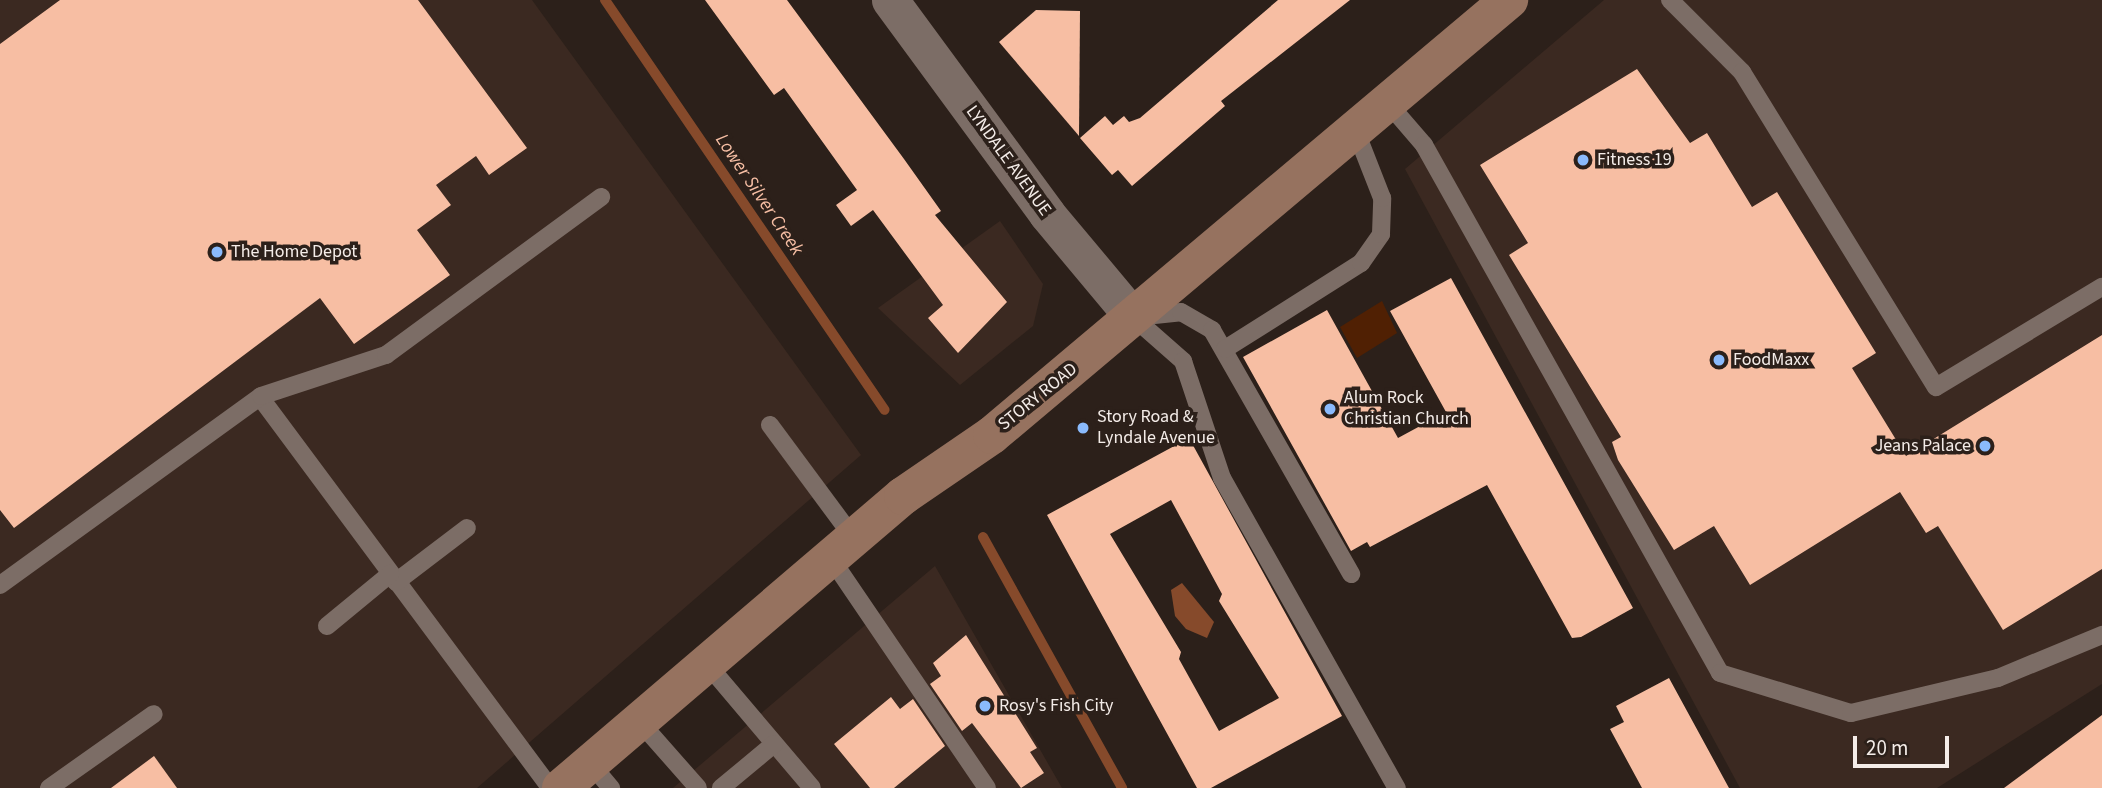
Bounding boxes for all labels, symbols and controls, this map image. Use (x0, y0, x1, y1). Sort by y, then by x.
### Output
street label: LYNDALE AVENUE (961, 102, 1055, 220)
water label: Lower Silver Creek (710, 130, 808, 260)
place label: Fitness 19 (1597, 149, 1672, 171)
marker: Fitness 19 (1575, 152, 1591, 168)
place label: The Home Depot (231, 241, 357, 263)
marker: The Home Depot (209, 244, 225, 260)
place label: FoodMaxx (1733, 349, 1809, 371)
marker: FoodMaxx (1711, 352, 1727, 368)
street label: STORY ROAD (994, 359, 1082, 435)
place label: Alum Rock Christian Church (1344, 388, 1469, 430)
marker: Alum Rock Christian Church (1322, 401, 1338, 417)
place label: Story Road & Lyndale Avenue (1097, 407, 1215, 450)
marker: Story Road & Lyndale Avenue (1075, 420, 1091, 436)
place label: Jeans Palace (1875, 435, 1971, 457)
marker: Jeans Palace (1977, 438, 1993, 454)
place label: Rosy's Fish City (999, 695, 1113, 717)
marker: Rosy's Fish City (977, 698, 993, 714)
scale bar (1857, 722, 1953, 766)
text: 20 m (1866, 733, 1908, 763)

